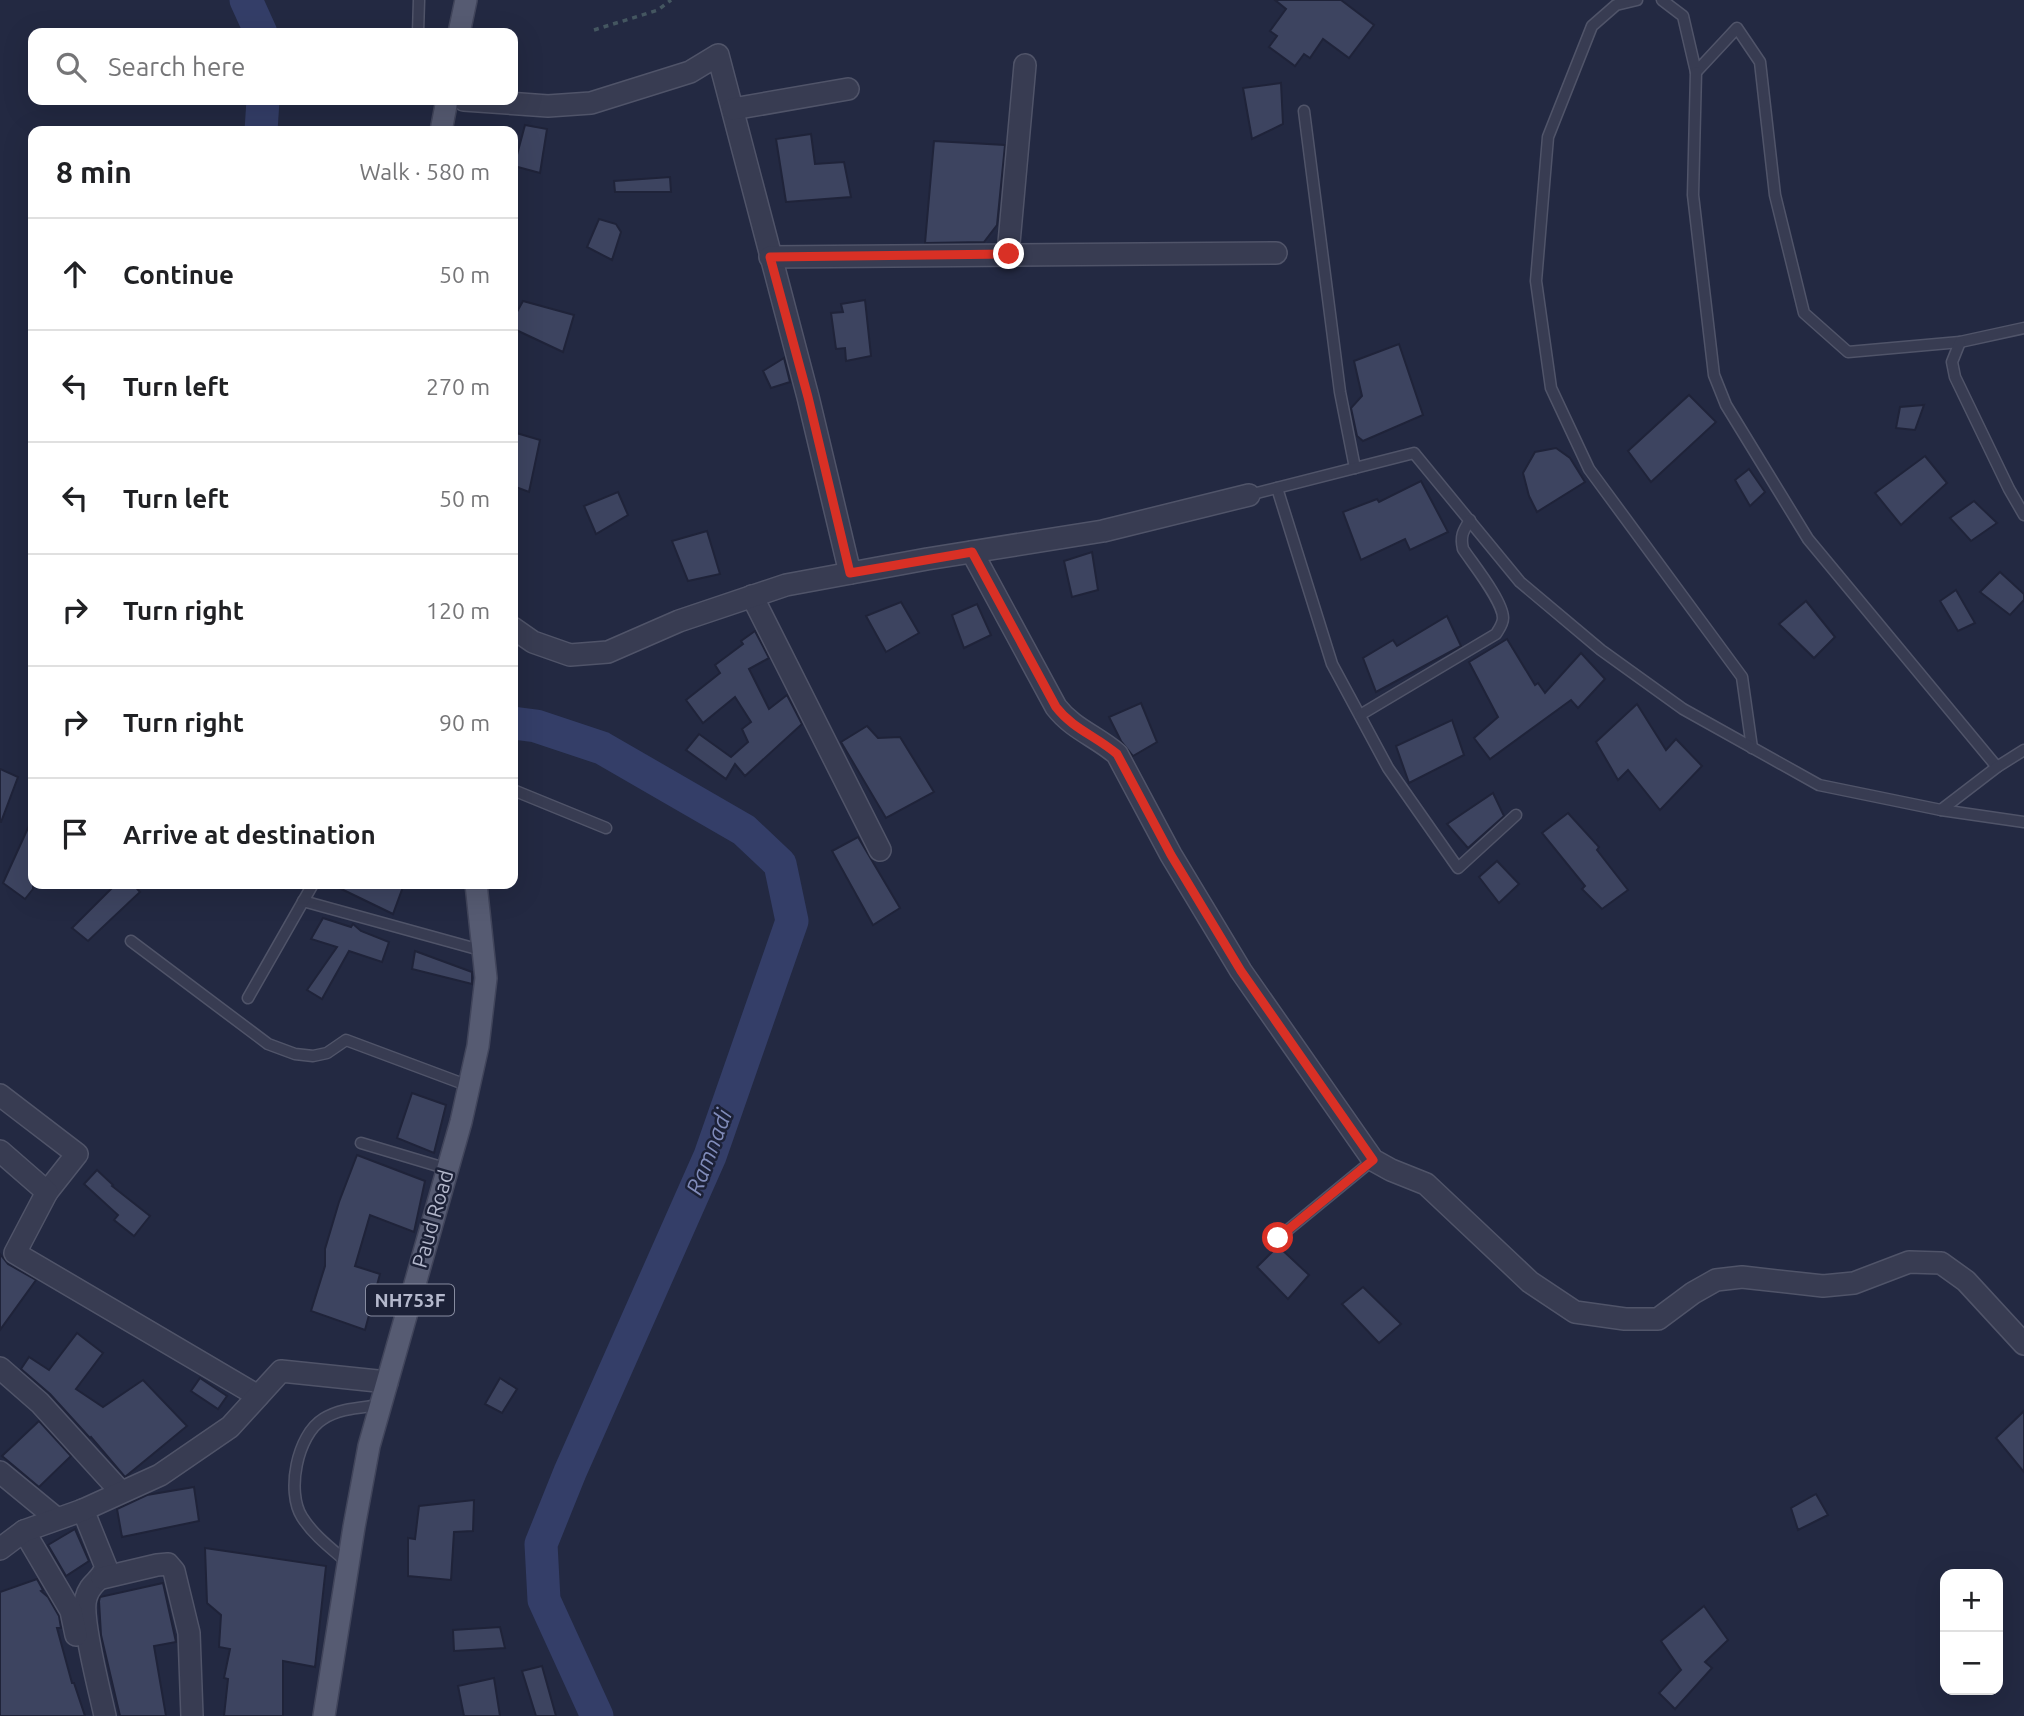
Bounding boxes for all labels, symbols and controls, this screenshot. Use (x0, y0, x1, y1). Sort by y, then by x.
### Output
search box (28, 28, 518, 105)
icon: search (52, 48, 90, 86)
text: Search here (108, 52, 245, 81)
text: 8 min (56, 155, 132, 189)
text: Walk · 580 m (359, 159, 490, 184)
route end (993, 238, 1024, 269)
icon: ahead (56, 255, 94, 293)
text: Continue (123, 260, 234, 289)
text: 50 m (439, 262, 490, 287)
icon: left (56, 367, 94, 405)
text: Turn left (123, 372, 229, 401)
text: 270 m (426, 374, 490, 399)
icon: left (56, 479, 94, 517)
text: Turn left (123, 484, 229, 513)
text: 50 m (439, 486, 490, 511)
icon: right (56, 591, 94, 629)
text: Turn right (123, 596, 244, 625)
text: 120 m (426, 598, 490, 623)
icon: right (56, 703, 94, 741)
text: Turn right (123, 708, 244, 737)
text: 90 m (439, 710, 490, 735)
icon: arrive (56, 815, 94, 853)
text: Arrive at destination (123, 820, 376, 849)
water label: Ramnadi (681, 1105, 737, 1198)
street label: Paud Road (407, 1167, 457, 1270)
route start (1262, 1222, 1293, 1253)
road number: NH753F (366, 1284, 454, 1316)
map controls (1940, 1569, 2003, 1695)
button: + (1940, 1569, 2003, 1632)
button: − (1940, 1632, 2003, 1695)

